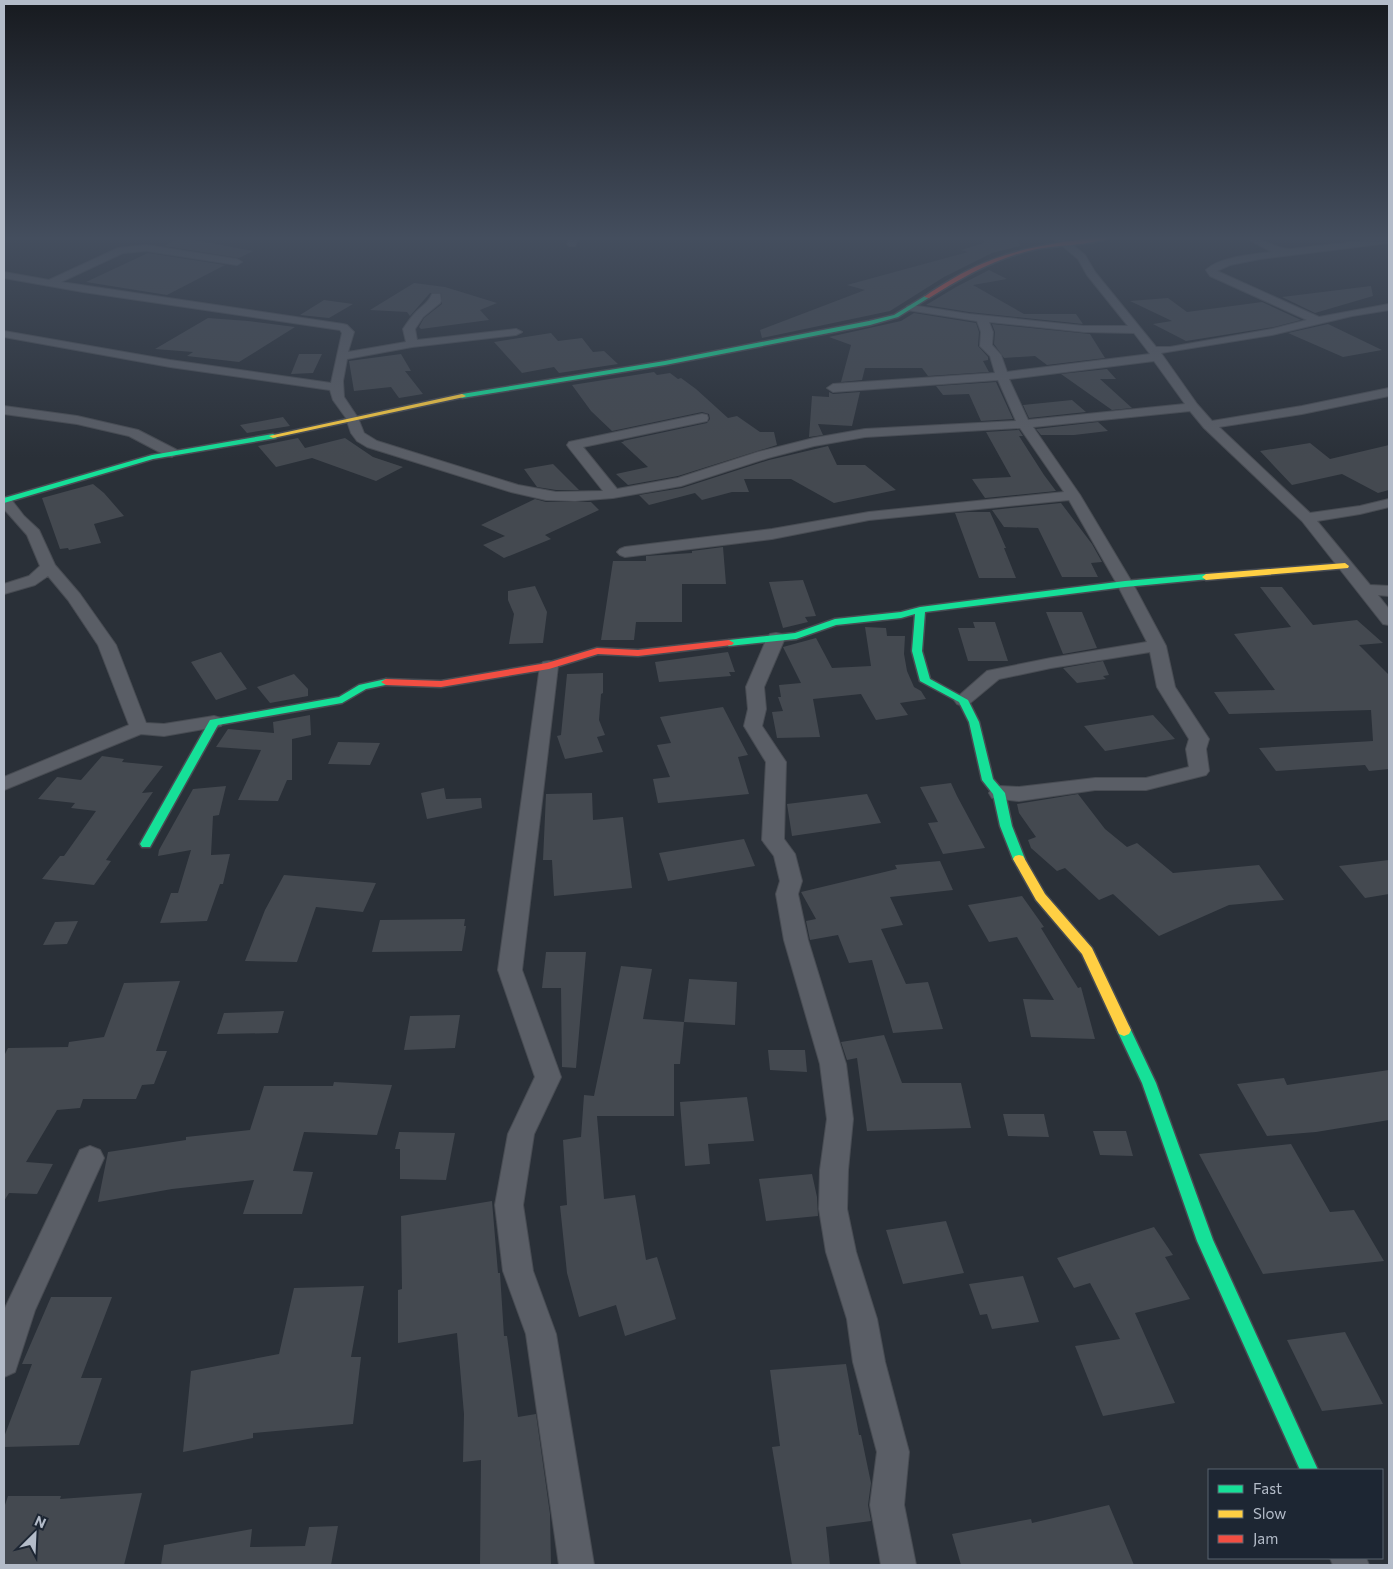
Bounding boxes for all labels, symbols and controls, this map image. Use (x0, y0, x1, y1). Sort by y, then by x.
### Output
legend (1208, 1469, 1383, 1559)
text: Fast (1253, 1479, 1282, 1497)
text: Slow (1253, 1504, 1286, 1522)
north arrow (10, 1509, 60, 1559)
text: N (32, 1512, 49, 1532)
text: Jam (1253, 1529, 1278, 1547)

